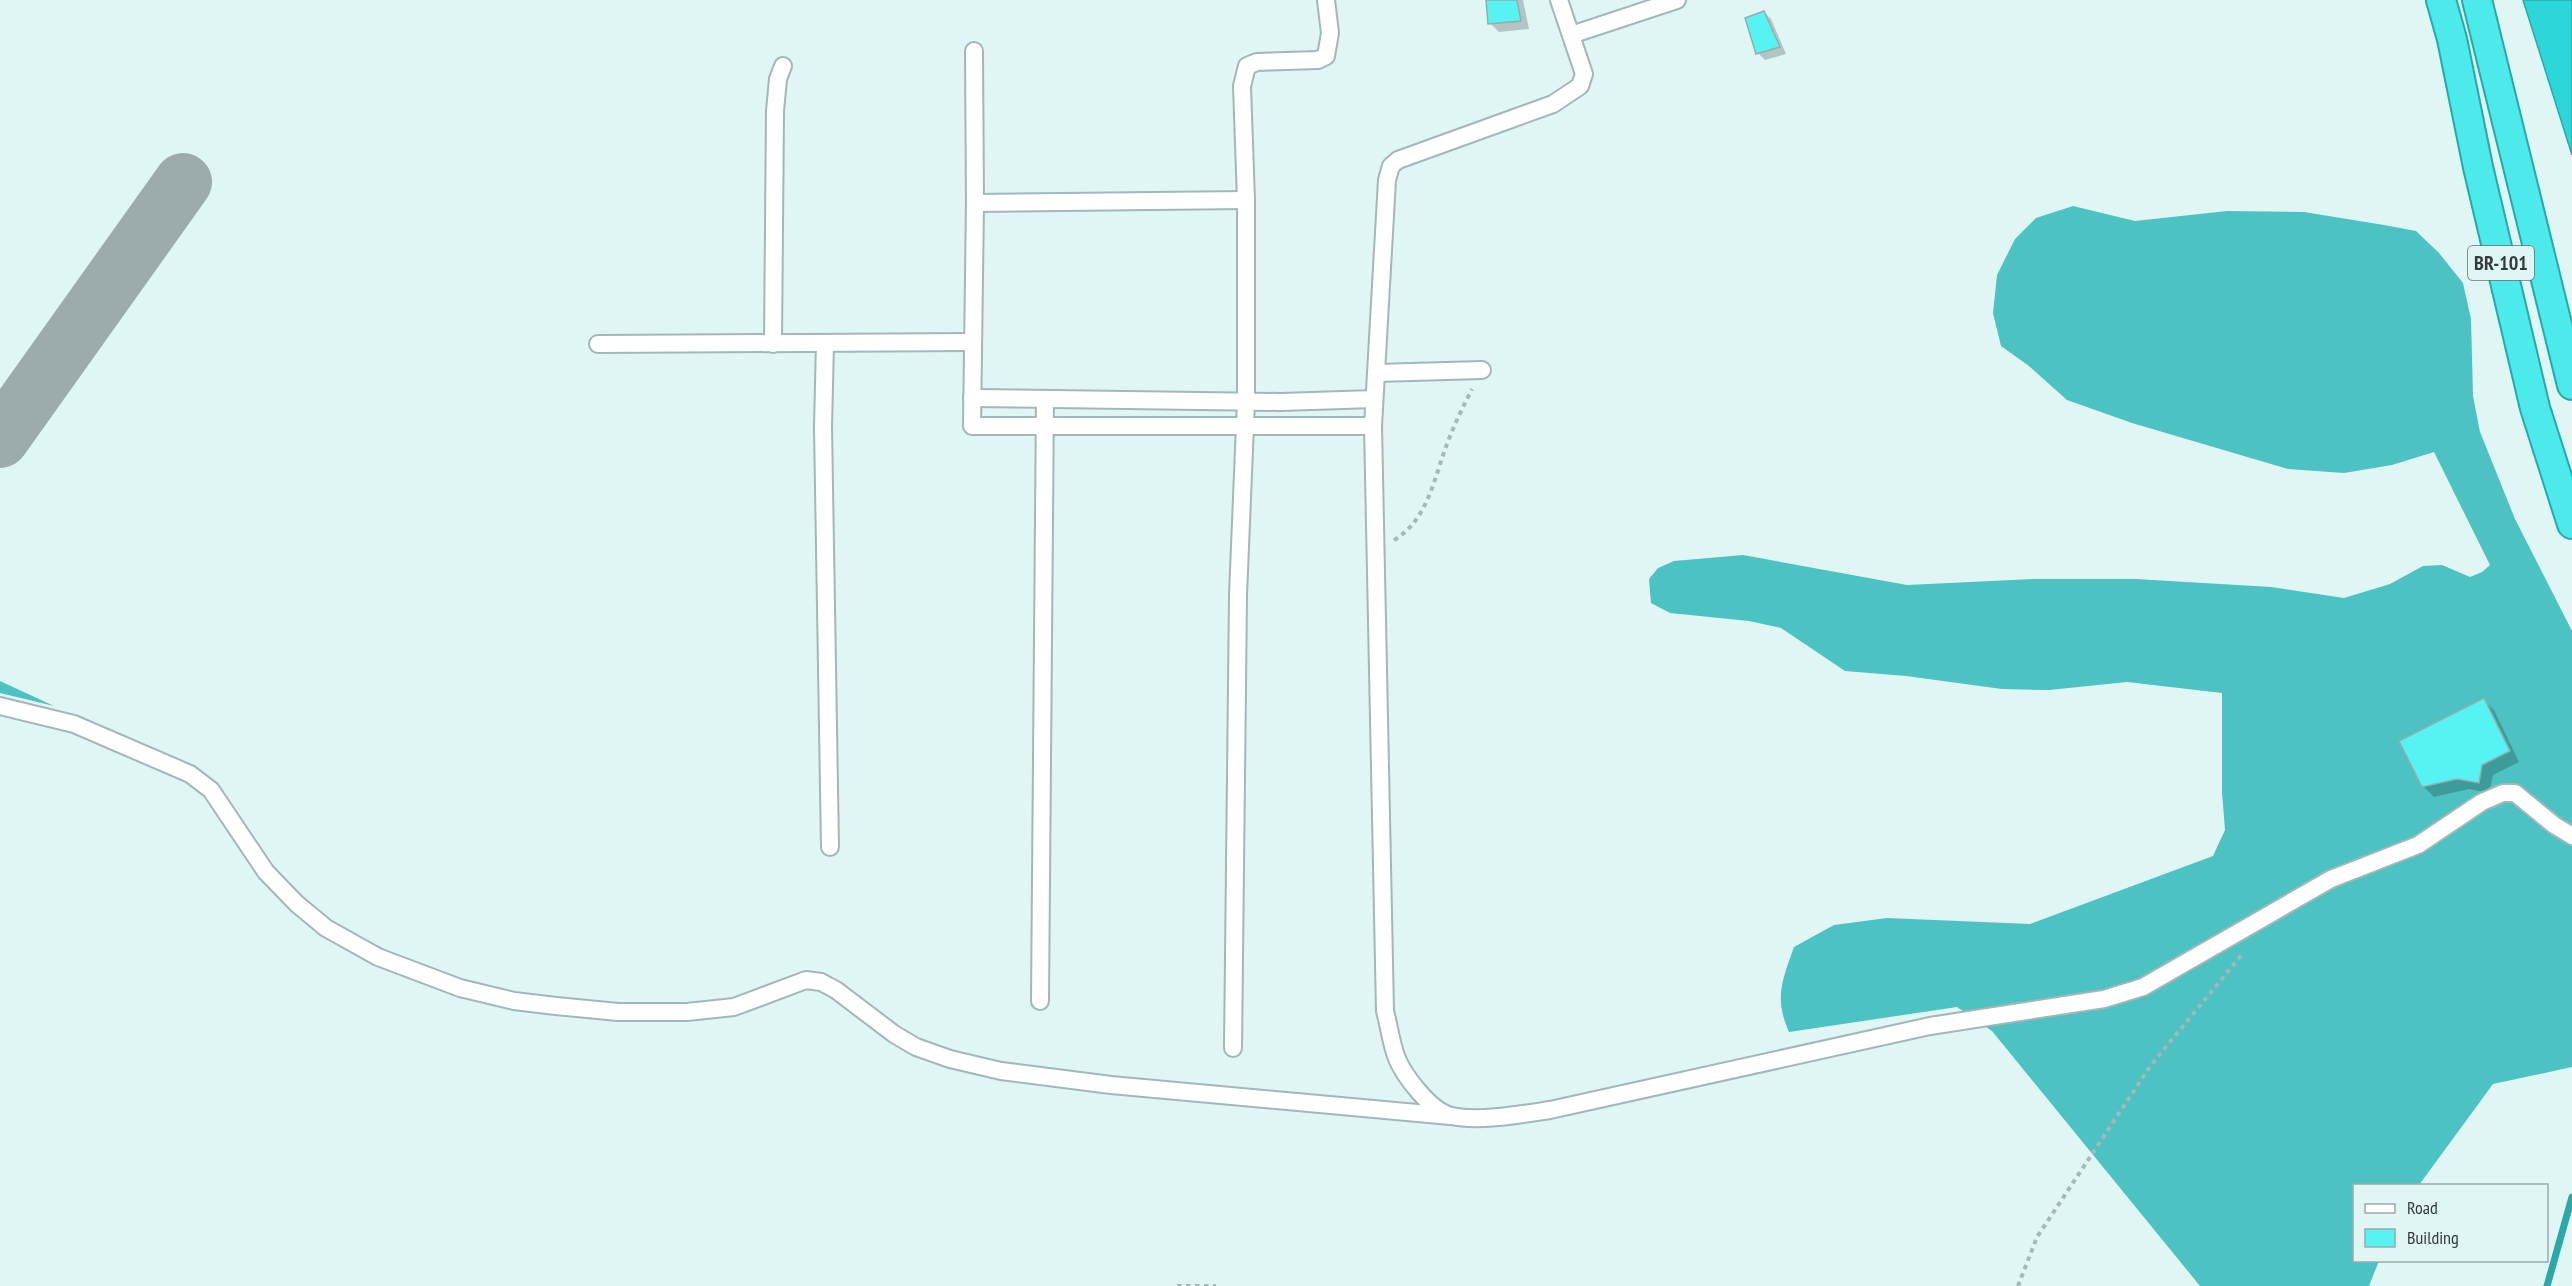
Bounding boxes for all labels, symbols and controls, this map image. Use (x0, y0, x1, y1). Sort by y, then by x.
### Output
road number: BR-101 (2468, 246, 2534, 280)
legend (2353, 1184, 2548, 1262)
text: Road (2407, 1196, 2438, 1219)
text: Building (2407, 1226, 2459, 1249)

